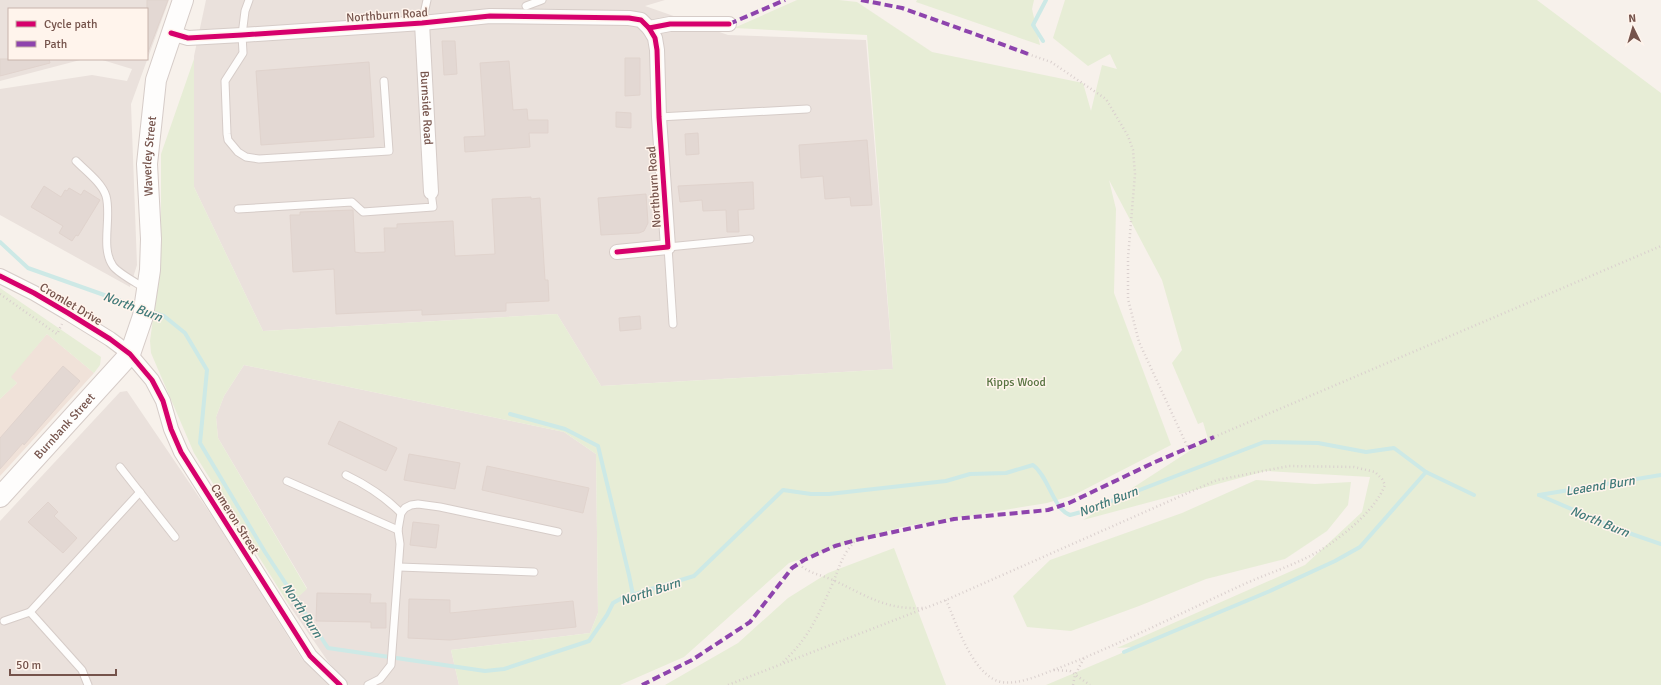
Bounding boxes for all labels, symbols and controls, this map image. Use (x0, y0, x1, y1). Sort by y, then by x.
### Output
street label: Northburn Road (346, 5, 428, 26)
legend (8, 8, 148, 60)
north arrow (1613, 8, 1653, 48)
text: N (1628, 12, 1637, 25)
text: Cycle path (44, 17, 97, 32)
text: Path (44, 37, 67, 52)
street label: Burnside Road (417, 70, 435, 145)
street label: Waverley Street (140, 115, 160, 197)
street label: Northburn Road (644, 146, 665, 228)
street label: Cromlet Drive (37, 280, 105, 329)
water label: North Burn (101, 288, 165, 326)
park label: Kipps Wood (986, 375, 1046, 390)
street label: Burnbank Street (31, 390, 99, 462)
water label: Leaend Burn (1564, 472, 1637, 499)
street label: Cameron Street (207, 481, 262, 557)
water label: North Burn (1077, 483, 1141, 521)
water label: North Burn (1568, 503, 1632, 541)
water label: North Burn (618, 574, 683, 609)
water label: North Burn (279, 580, 326, 642)
scale bar (10, 651, 116, 677)
text: 50 m (16, 658, 41, 673)

